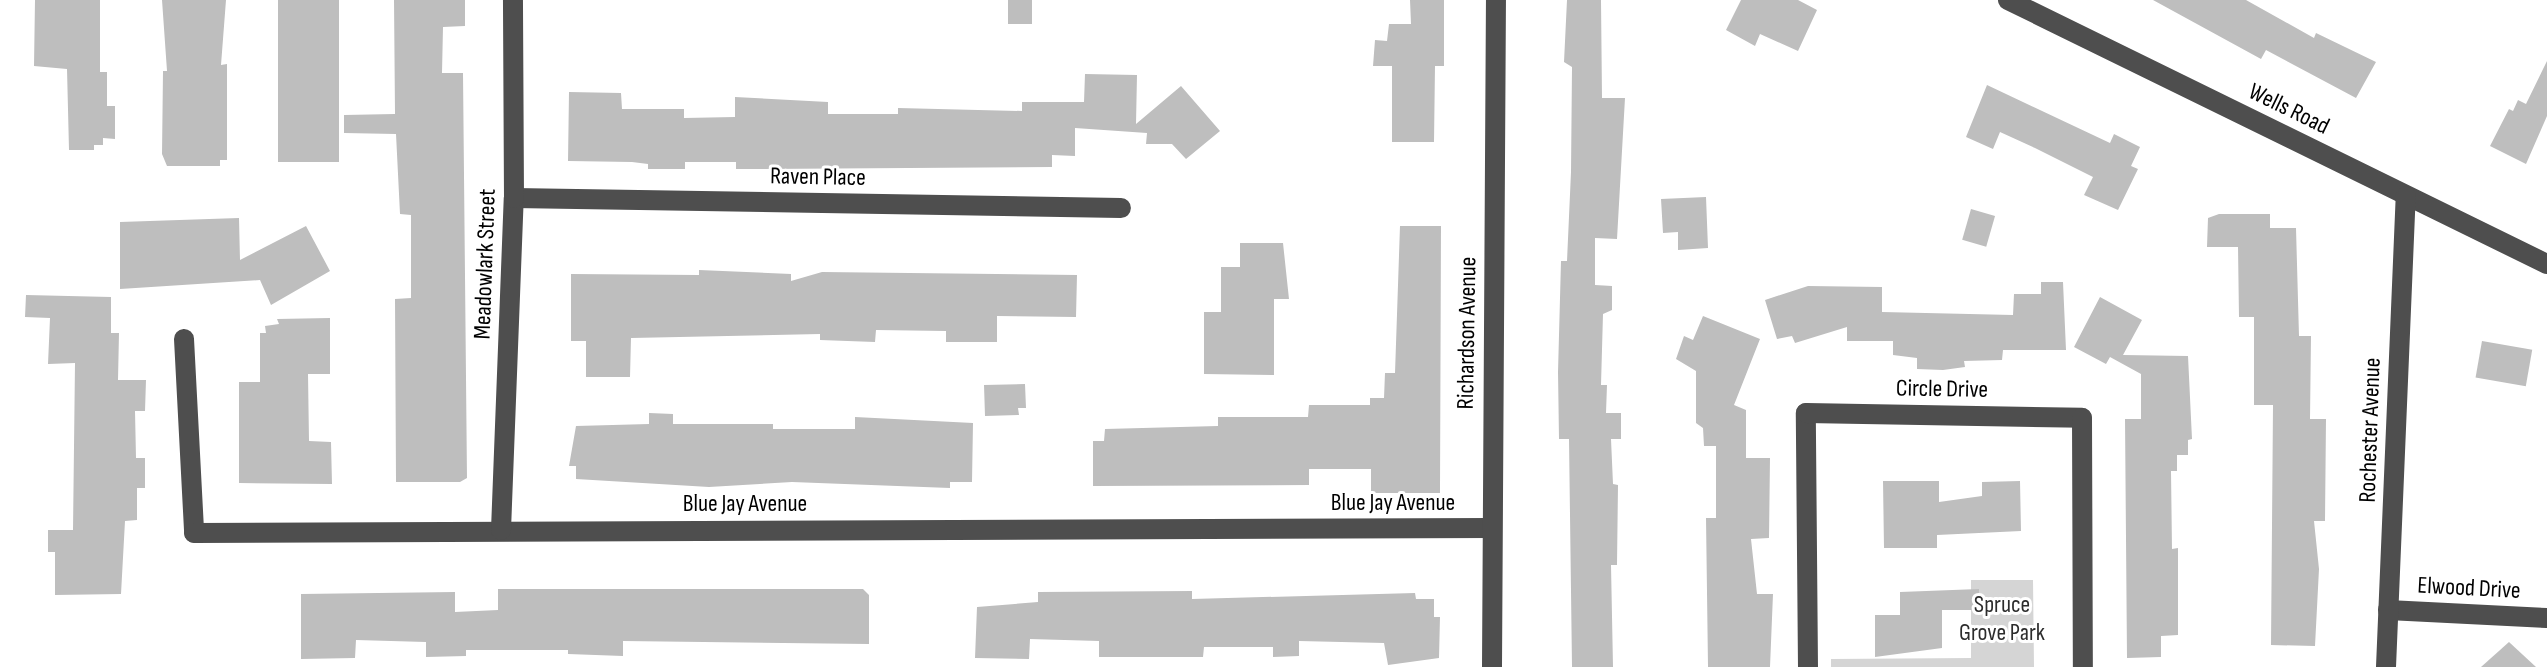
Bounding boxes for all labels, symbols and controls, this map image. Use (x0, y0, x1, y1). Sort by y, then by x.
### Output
street label: Wells Road (2244, 77, 2334, 141)
street label: Raven Place (770, 162, 866, 192)
street label: Meadowlark Street (468, 188, 502, 340)
street label: Richardson Avenue (1451, 257, 1483, 409)
street label: Rochester Avenue (2353, 357, 2387, 503)
street label: Circle Drive (1896, 374, 1988, 404)
street label: Blue Jay Avenue (1331, 489, 1455, 517)
street label: Blue Jay Avenue (683, 490, 807, 518)
street label: Elwood Drive (2417, 571, 2521, 605)
park label: Spruce Grove Park (1959, 591, 2045, 647)

